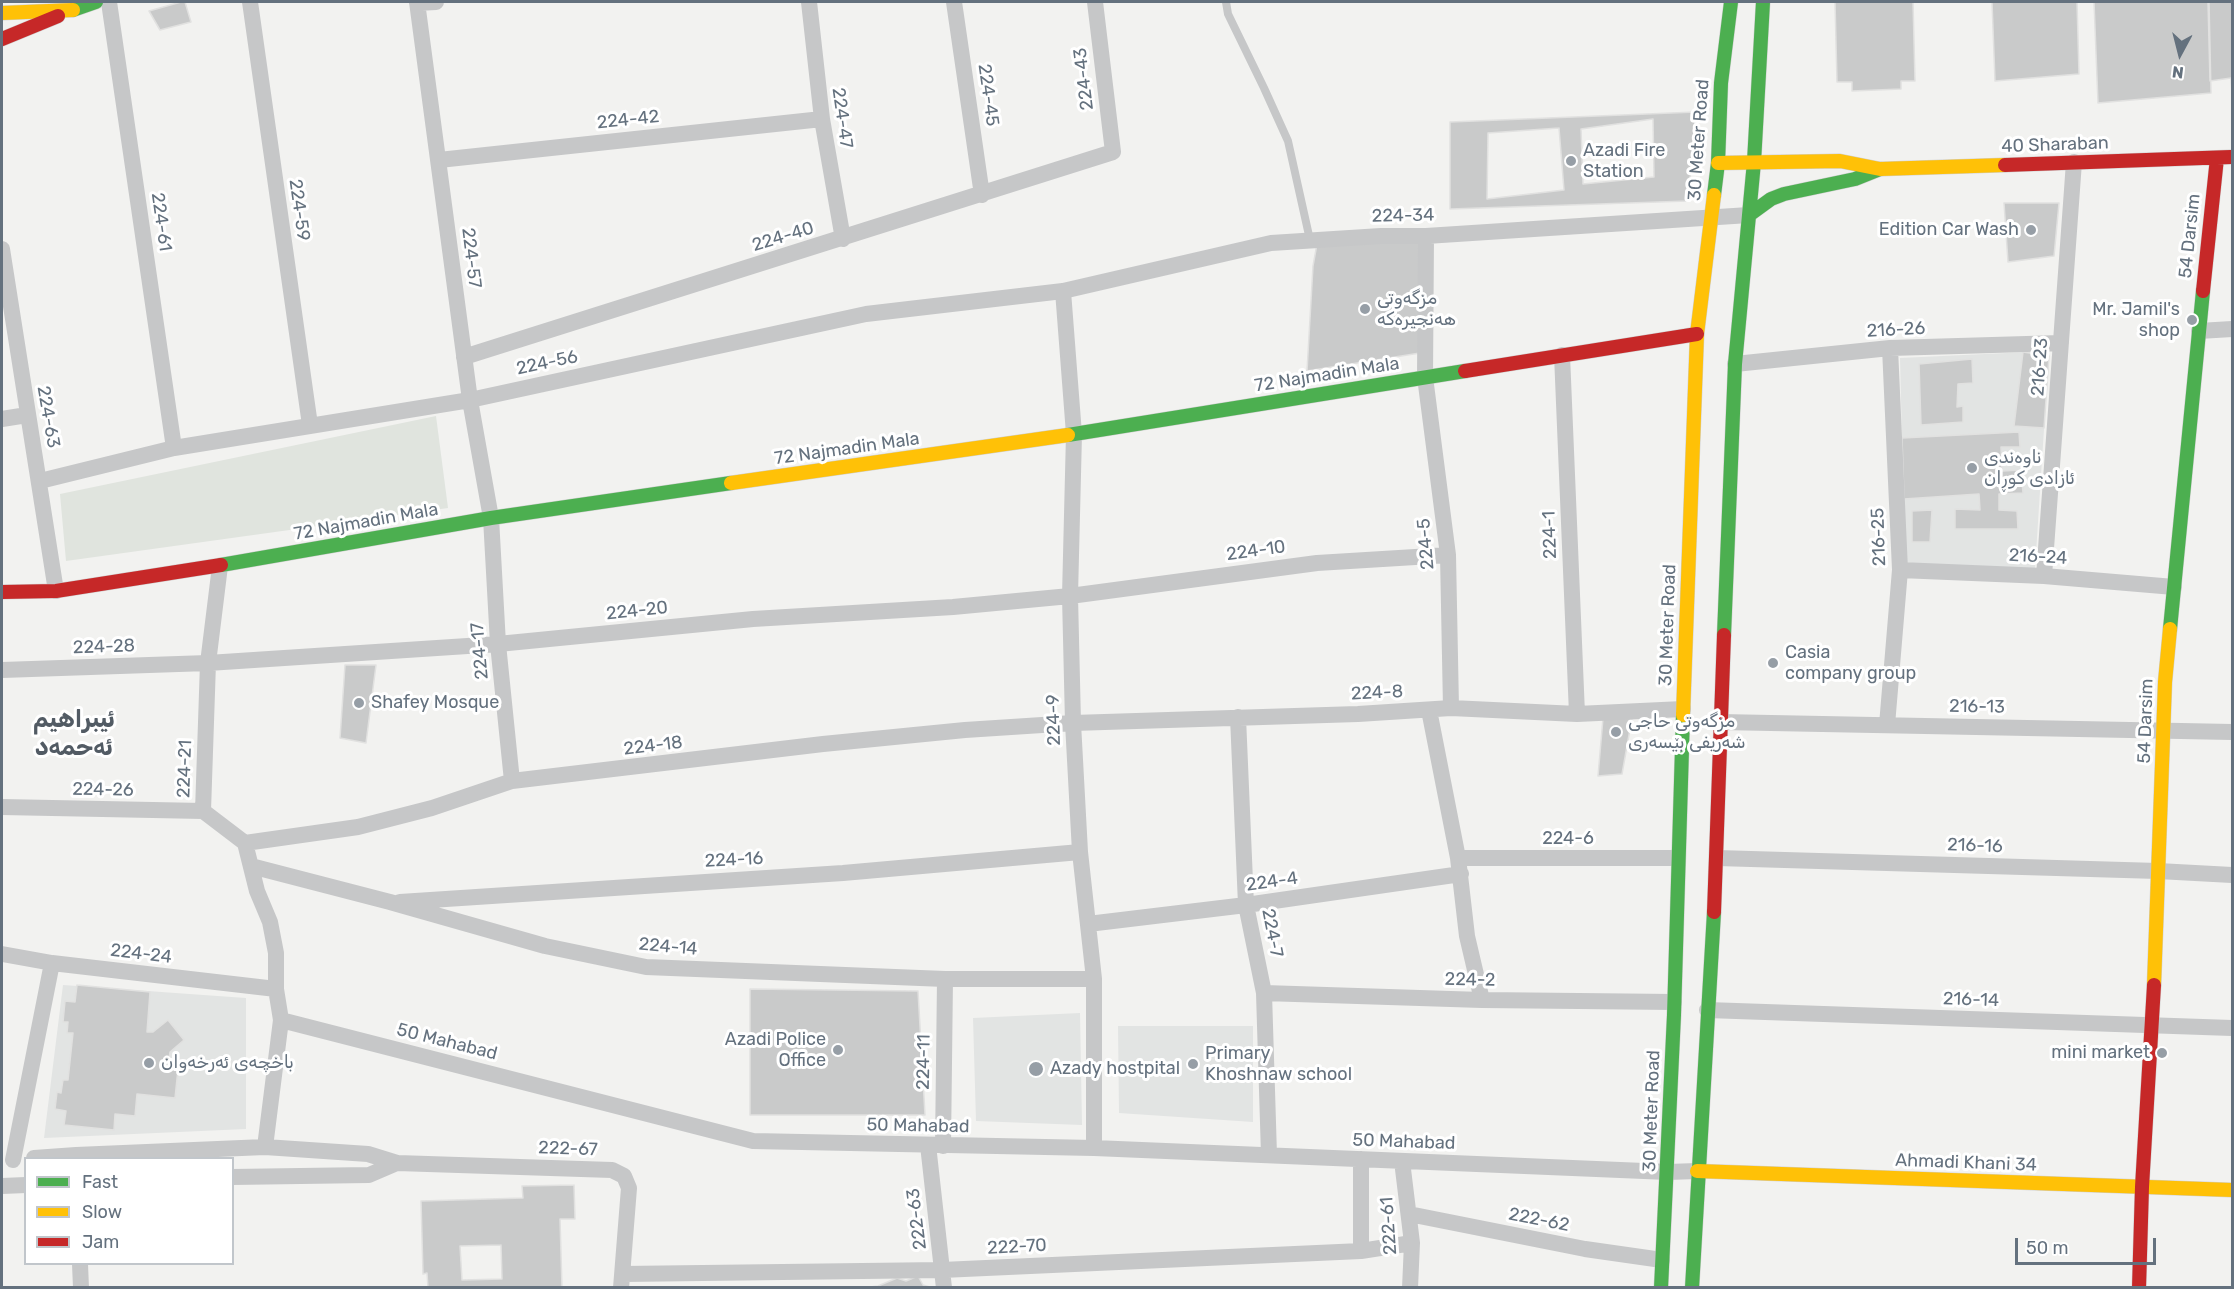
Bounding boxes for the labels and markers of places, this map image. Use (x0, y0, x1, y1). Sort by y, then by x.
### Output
place label: Azadi Fire Station (1583, 140, 1665, 182)
marker: Azadi Fire Station (1564, 154, 1578, 168)
place label: Edition Car Wash (1879, 219, 2019, 241)
marker: Edition Car Wash (2024, 223, 2038, 237)
place label: مزگەوتی ھەنجیرەکە (1377, 288, 1456, 330)
place label: Mr. Jamil's shop (2092, 299, 2180, 342)
marker: مزگەوتی ھەنجیرەکە (1358, 302, 1372, 316)
marker: Mr. Jamil's shop (2185, 313, 2199, 327)
place label: ناوەندی ئازادی کوڕان (1984, 447, 2075, 490)
marker: ناوەندی ئازادی کوڕان (1965, 461, 1979, 475)
place label: Casia company group (1785, 642, 1916, 684)
marker: Casia company group (1766, 656, 1780, 670)
place label: Shafey Mosque (371, 692, 499, 714)
marker: Shafey Mosque (352, 696, 366, 710)
place label: مزگەوتی حاجی شەریفی بێسەری (1628, 711, 1746, 754)
marker: مزگەوتی حاجی شەریفی بێسەری (1609, 725, 1623, 739)
place label: Azadi Police Office (725, 1029, 826, 1072)
place label: mini market (2051, 1042, 2150, 1064)
marker: Azadi Police Office (831, 1043, 845, 1057)
place label: Primary Khoshnaw school (1205, 1043, 1352, 1086)
marker: mini market (2155, 1046, 2169, 1060)
place label: باخچەی ئەرخەوان (161, 1052, 294, 1074)
marker: باخچەی ئەرخەوان (142, 1056, 156, 1070)
marker: Primary Khoshnaw school (1186, 1057, 1200, 1071)
place label: Azady hostpital (1050, 1058, 1180, 1080)
marker: Azady hostpital (1027, 1060, 1045, 1078)

